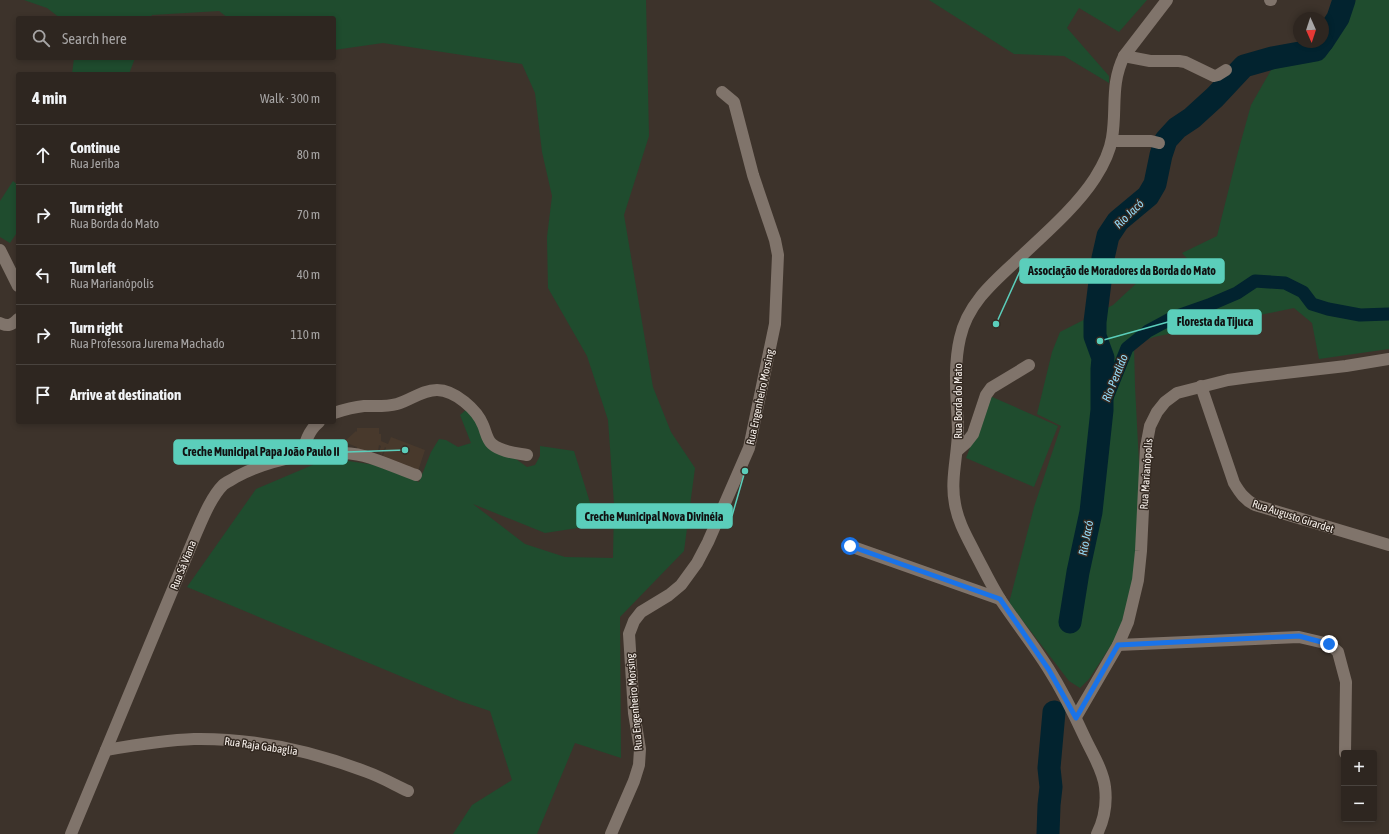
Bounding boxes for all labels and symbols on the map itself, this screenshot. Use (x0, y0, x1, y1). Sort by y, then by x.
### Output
north arrow (1293, 12, 1329, 48)
water label: Rio Jacó (1111, 196, 1147, 231)
callout: Associação de Moradores da Borda do Mato (1020, 259, 1224, 283)
text: Associação de Moradores da Borda do Mato (1027, 264, 1216, 278)
callout: Floresta da Tijuca (1168, 310, 1261, 334)
text: Floresta da Tijuca (1177, 315, 1254, 329)
street label: Rua Engenheiro Morsing (744, 348, 776, 446)
water label: Rio Perdido (1099, 352, 1131, 404)
street label: Rua Borda do Mato (952, 363, 964, 439)
street label: Rua Marianópolis (1138, 438, 1154, 510)
callout: Creche Municipal Papa João Paulo II (174, 440, 347, 464)
text: Creche Municipal Papa João Paulo II (182, 445, 340, 459)
street label: Rua Augusto Girardet (1251, 497, 1335, 535)
callout: Creche Municipal Nova Divinéia (577, 504, 732, 528)
text: Creche Municipal Nova Divinéia (585, 510, 724, 524)
water label: Rio Jacó (1076, 519, 1096, 557)
route start (841, 537, 859, 555)
street label: Rua Sá Viana (168, 539, 198, 591)
route end (1320, 635, 1338, 653)
street label: Rua Engenheiro Morsing (624, 653, 644, 751)
street label: Rua Raja Gabaglia (224, 735, 298, 757)

